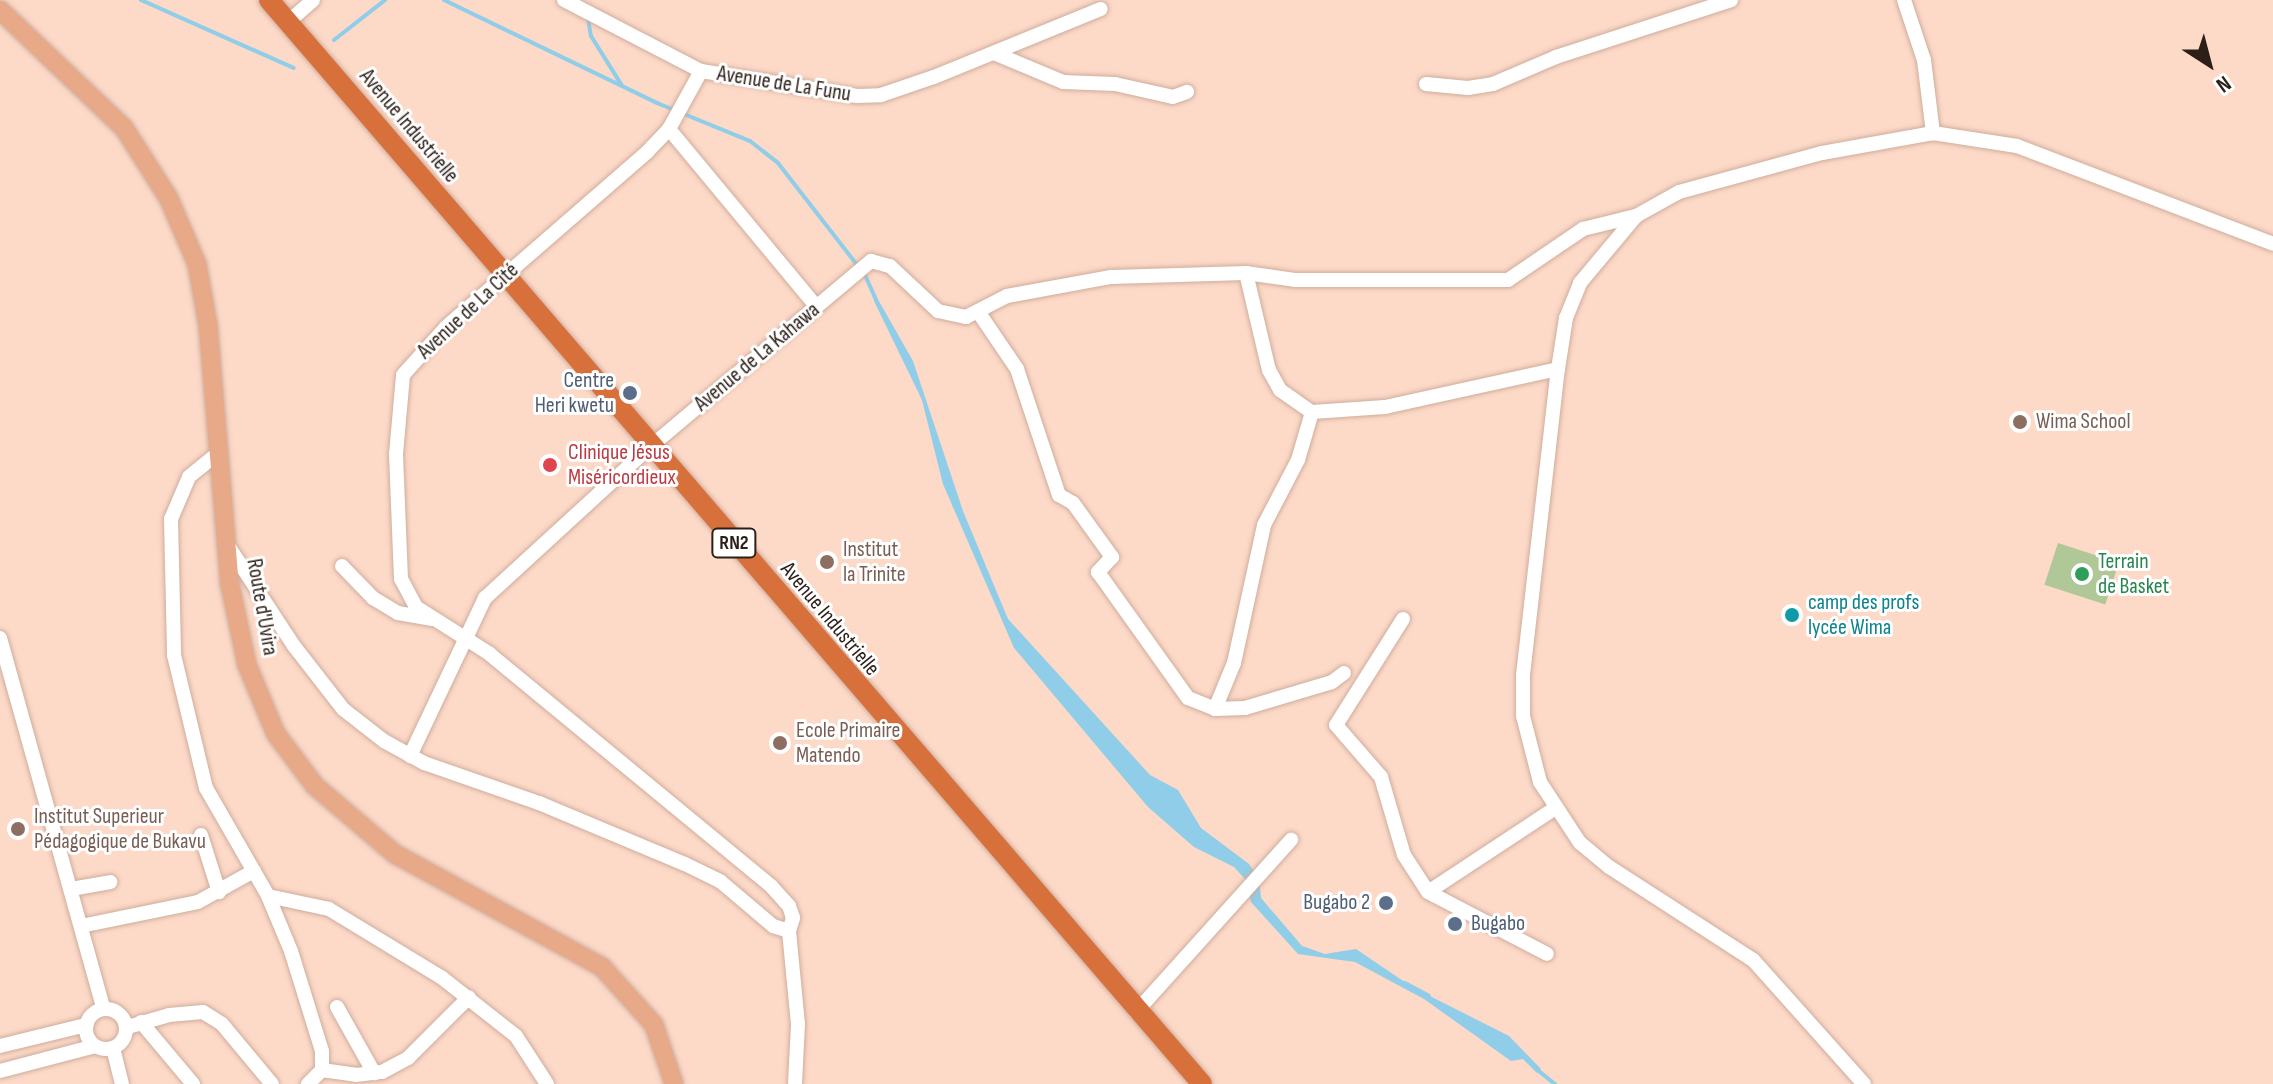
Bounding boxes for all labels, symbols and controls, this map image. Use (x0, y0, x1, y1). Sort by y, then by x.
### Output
north arrow (2169, 24, 2249, 104)
street label: Avenue de La Funu (715, 60, 853, 108)
street label: Avenue Industrielle (354, 64, 464, 188)
text: N (2211, 69, 2236, 98)
street label: Avenue de La Cité (412, 257, 524, 365)
street label: Avenue de La Kahawa (689, 297, 825, 417)
place label: Centre Heri kwetu (535, 367, 614, 418)
marker: Centre Heri kwetu (621, 384, 639, 402)
place label: Wima School (2036, 409, 2130, 435)
marker: Wima School (2011, 413, 2029, 431)
place label: Clinique Jésus Miséricordieux (568, 439, 676, 490)
marker: Clinique Jésus Miséricordieux (539, 454, 561, 476)
road number: RN2 (710, 527, 758, 559)
place label: Institut la Trinite (843, 536, 906, 588)
place label: Terrain de Basket (2098, 548, 2169, 600)
marker: Institut la Trinite (818, 553, 836, 571)
street label: Route d'Uvira (241, 557, 283, 657)
street label: Avenue Industrielle (775, 557, 885, 681)
marker: Terrain de Basket (2073, 565, 2091, 583)
place label: camp des profs lycée Wima (1808, 589, 1919, 640)
marker: camp des profs lycée Wima (1783, 606, 1801, 624)
place label: Ecole Primaire Matendo (796, 717, 900, 768)
marker: Ecole Primaire Matendo (771, 734, 789, 752)
place label: Institut Superieur Pédagogique de Bukavu (34, 803, 206, 854)
marker: Institut Superieur Pédagogique de Bukavu (9, 820, 27, 838)
place label: Bugabo 2 (1303, 890, 1370, 916)
marker: Bugabo 2 (1377, 894, 1395, 912)
place label: Bugabo (1471, 911, 1525, 937)
marker: Bugabo (1446, 915, 1464, 933)

